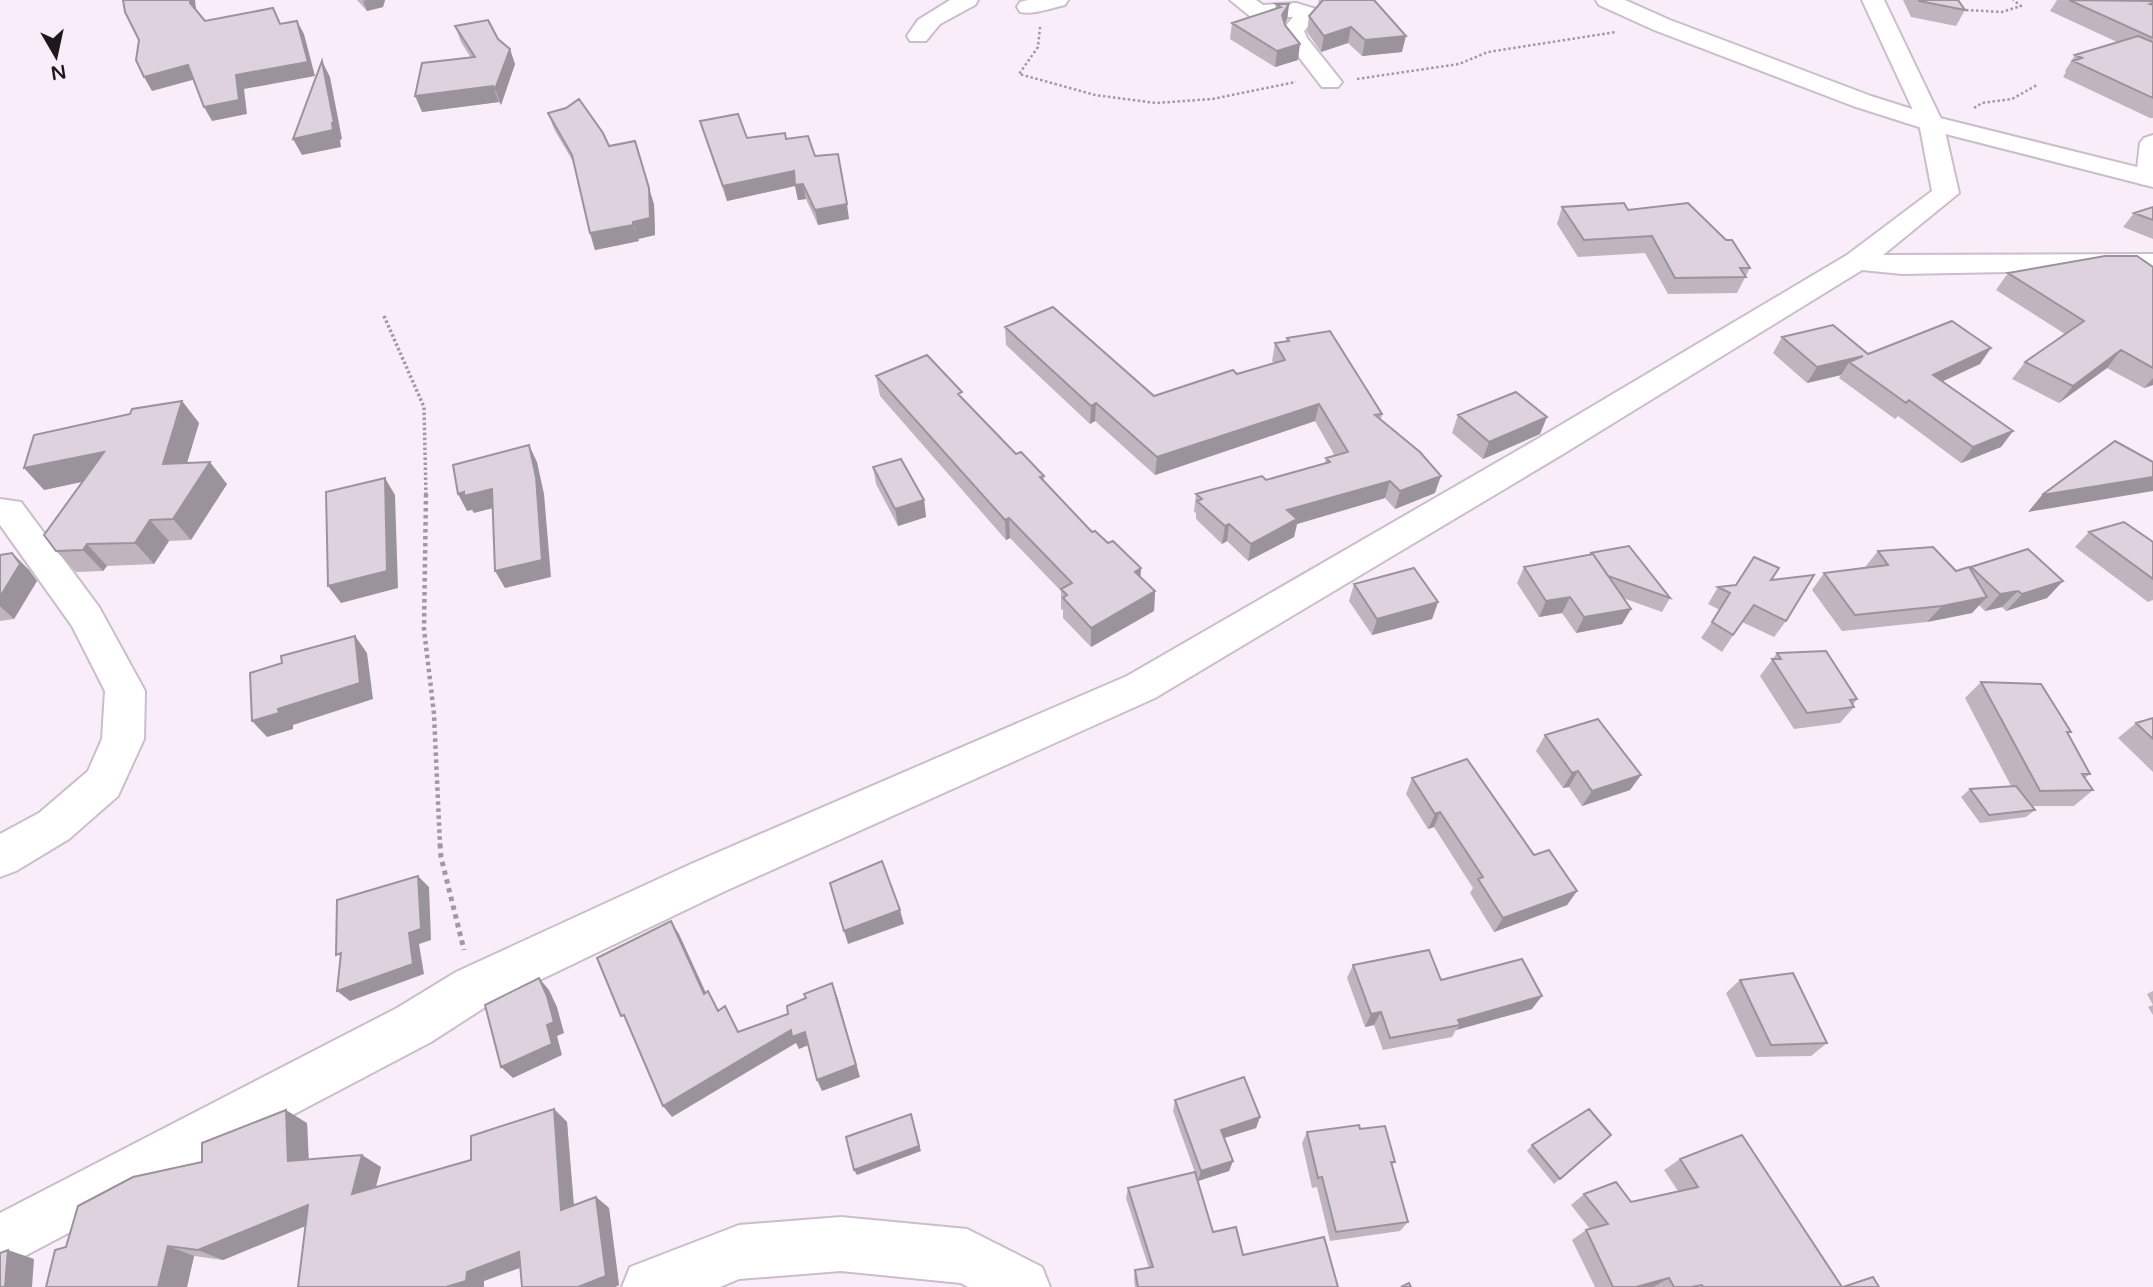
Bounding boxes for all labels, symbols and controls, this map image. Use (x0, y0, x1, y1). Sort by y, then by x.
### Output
north arrow (21, 21, 91, 91)
text: N (49, 60, 68, 84)

